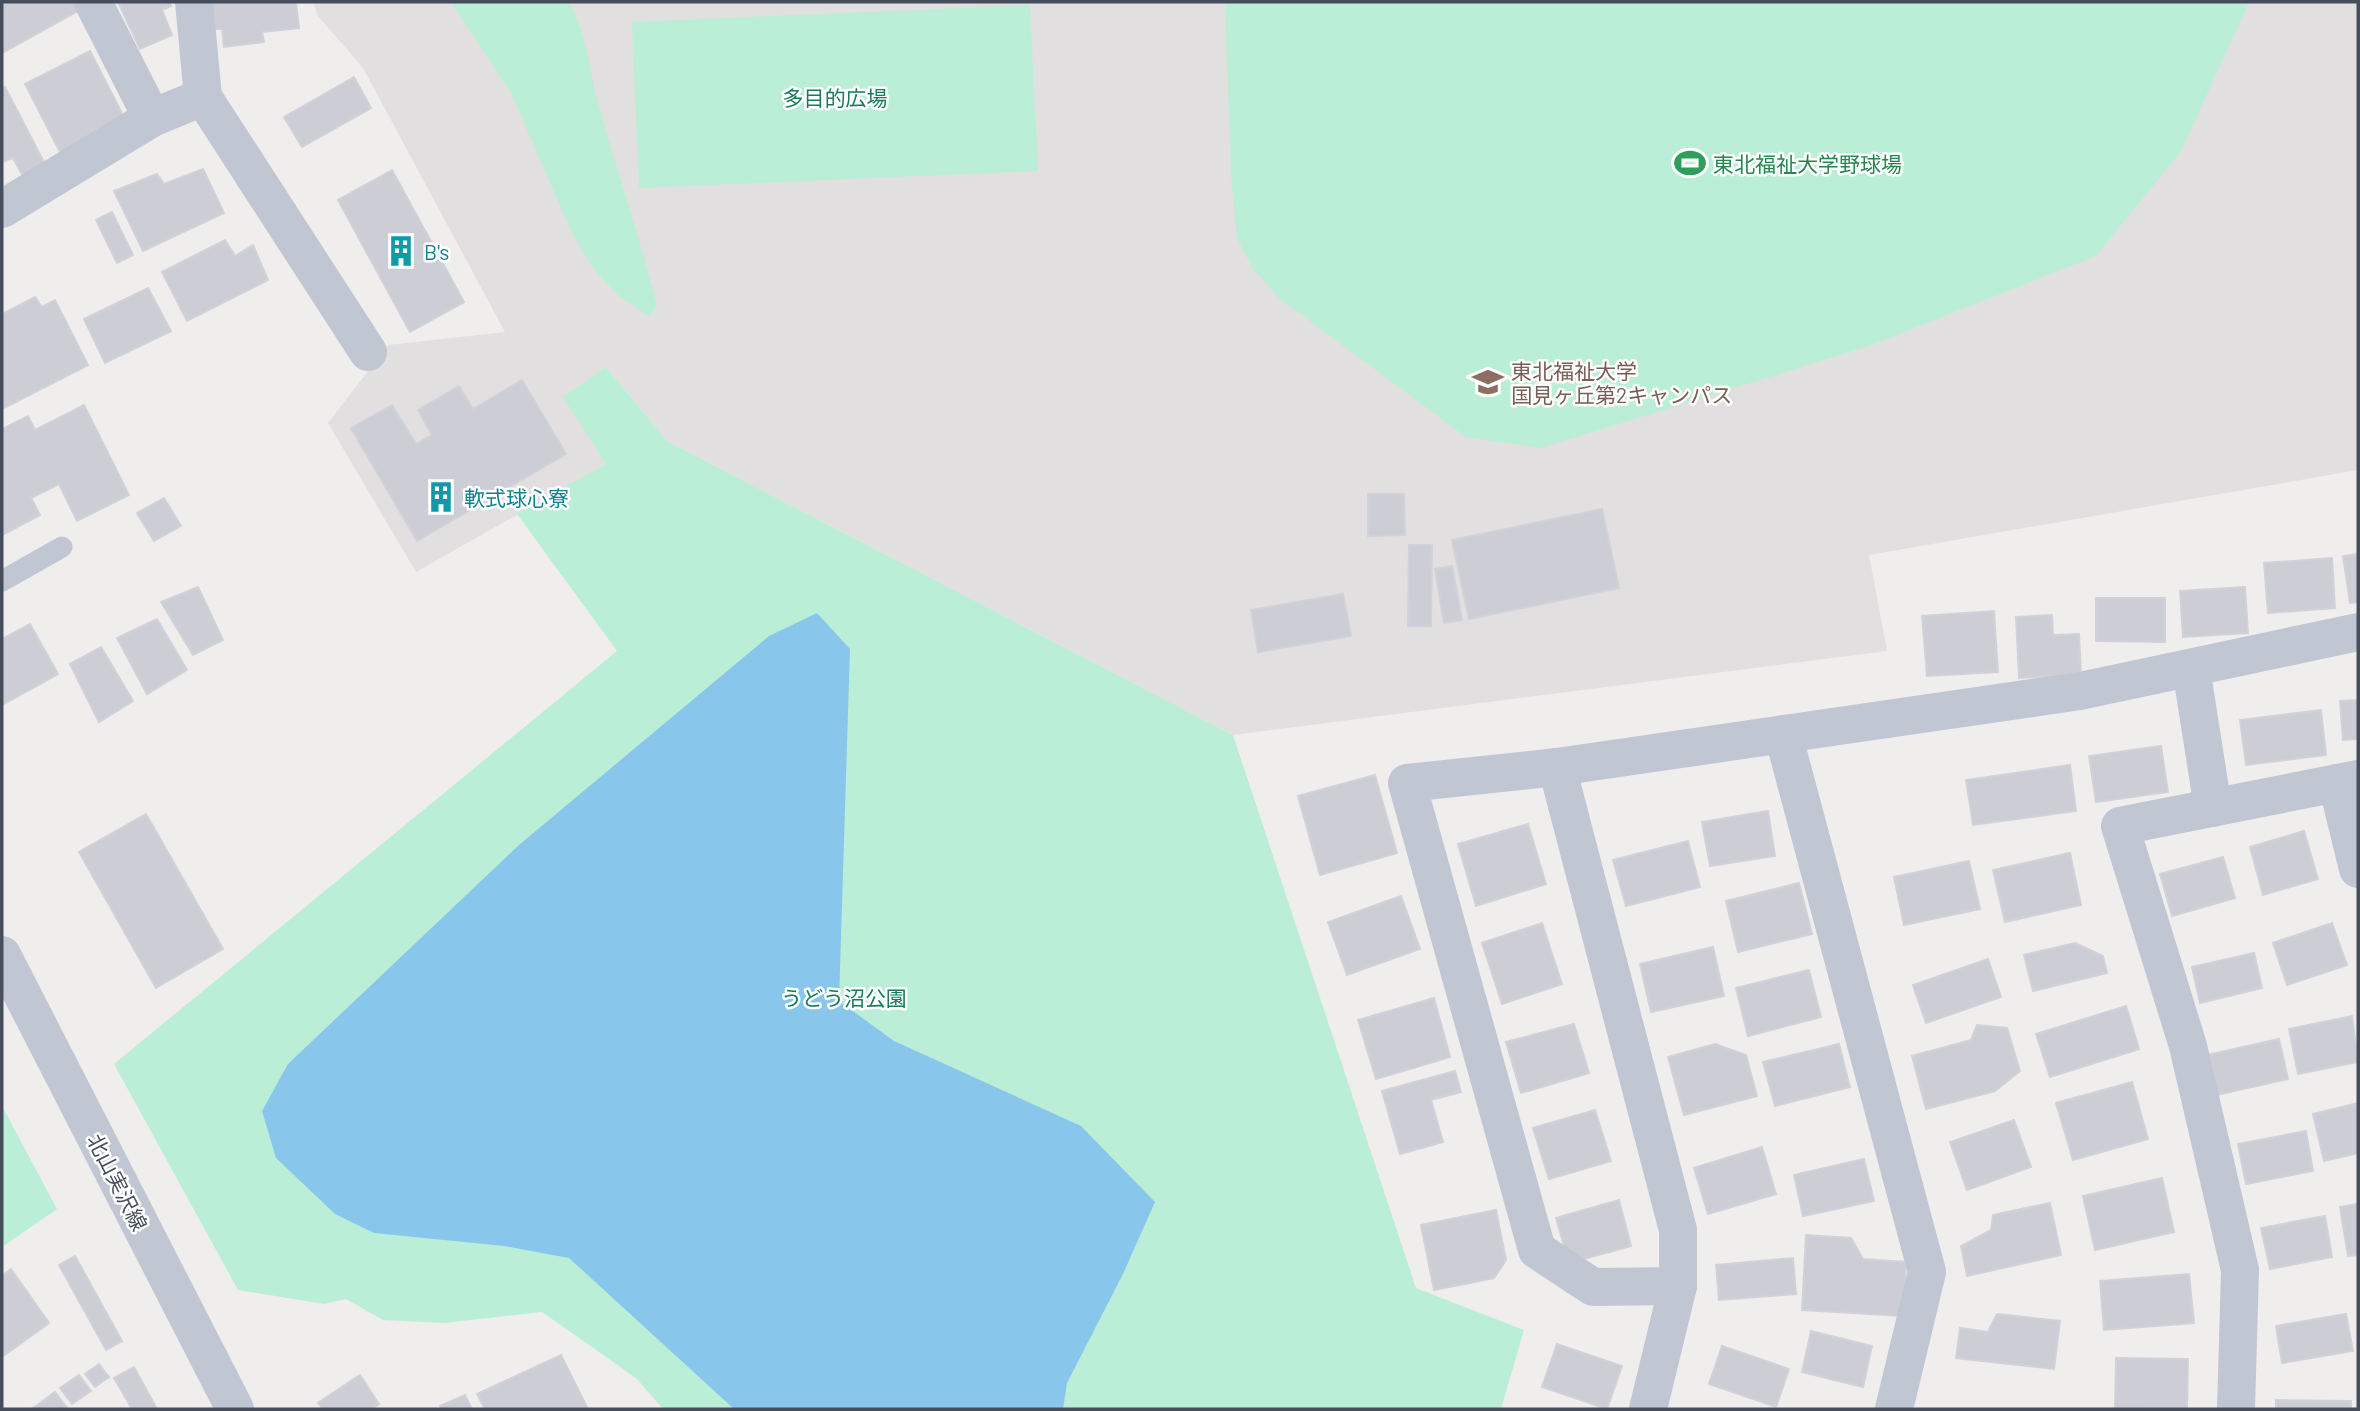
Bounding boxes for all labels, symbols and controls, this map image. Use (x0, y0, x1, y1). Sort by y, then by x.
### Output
park label: 多目的広場 (783, 85, 888, 110)
sports icon: 東北福祉大学野球場 (1673, 146, 1707, 180)
place label: 東北福祉大学野球場 (1713, 151, 1902, 176)
building icon: B's (384, 234, 418, 268)
place label: B's (424, 239, 449, 264)
place label: 東北福祉大学 国見ヶ丘第2キャンパス (1511, 358, 1732, 407)
school or university icon: 東北福祉大学 国見ヶ丘第2キャンパス (1471, 365, 1505, 399)
building icon: 軟式球心寮 (424, 480, 458, 514)
place label: 軟式球心寮 (464, 485, 569, 510)
park label: うどう沼公園 (781, 985, 907, 1010)
street label: 北山実沢線 (83, 1130, 153, 1234)

